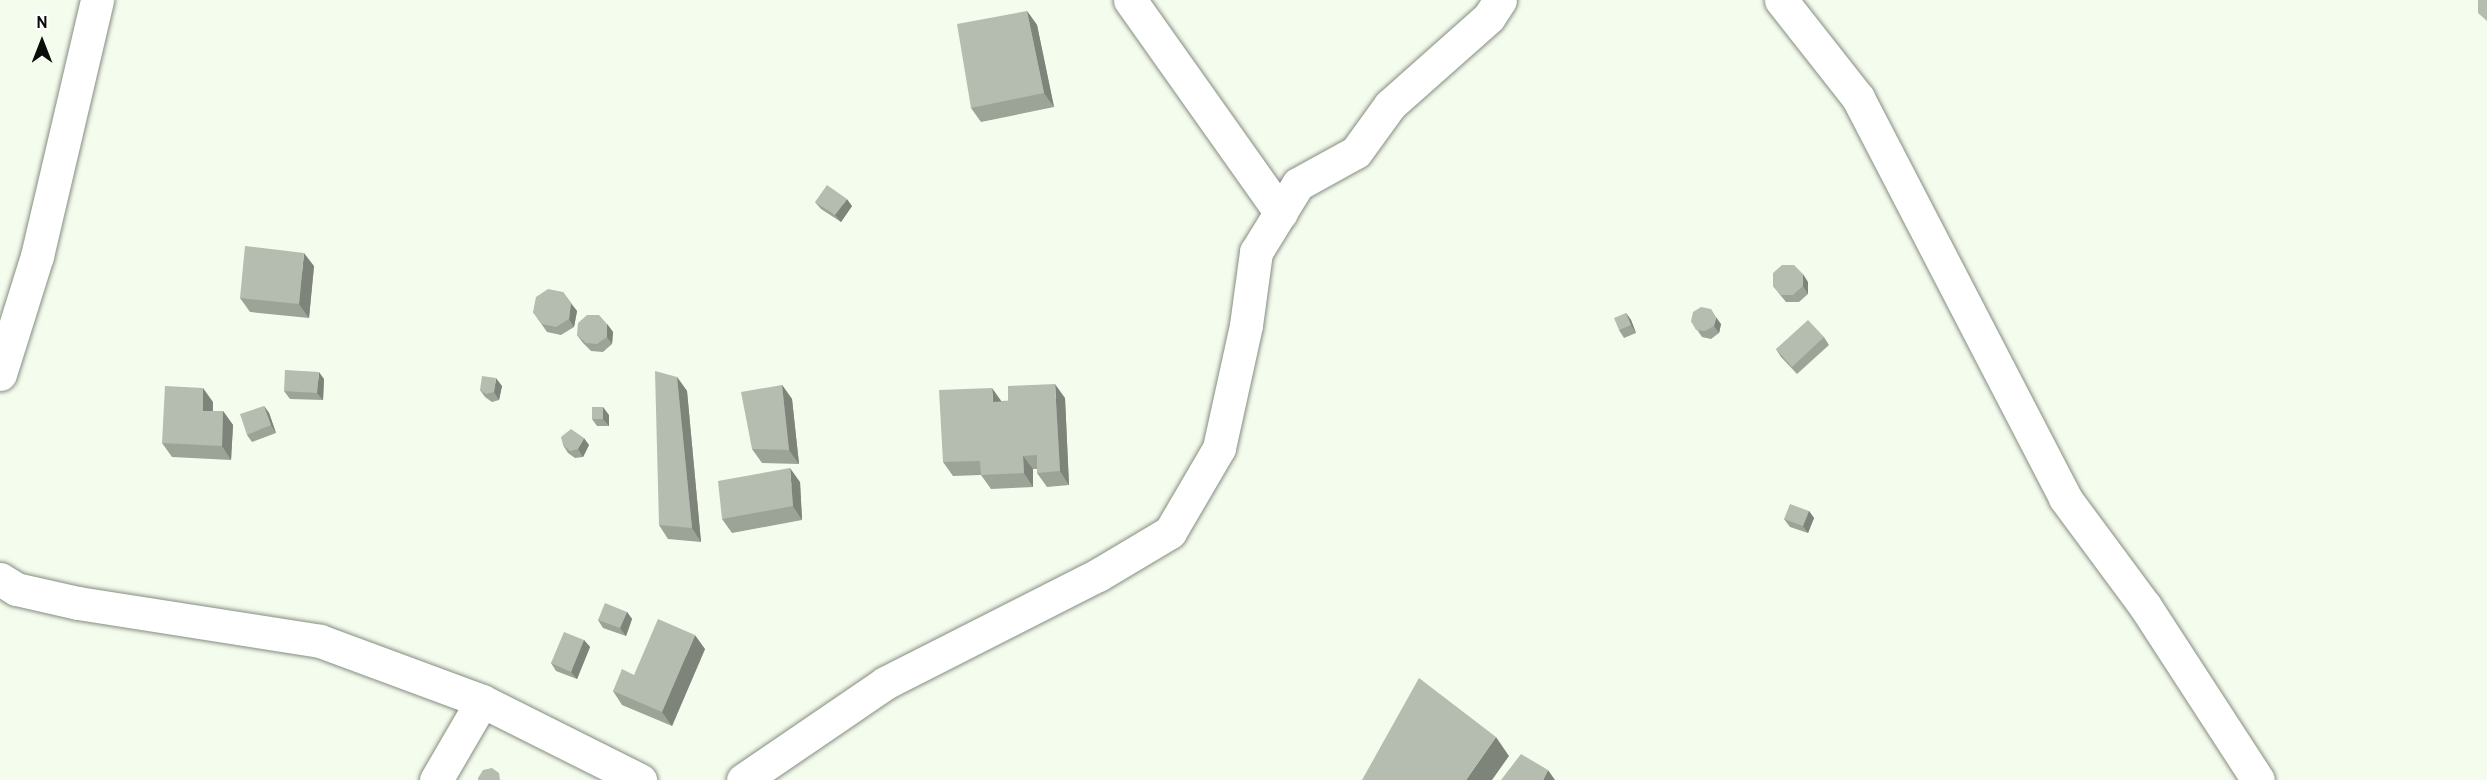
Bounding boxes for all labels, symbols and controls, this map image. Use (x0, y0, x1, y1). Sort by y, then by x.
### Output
north arrow (12, 12, 72, 72)
text: N (36, 14, 48, 34)

